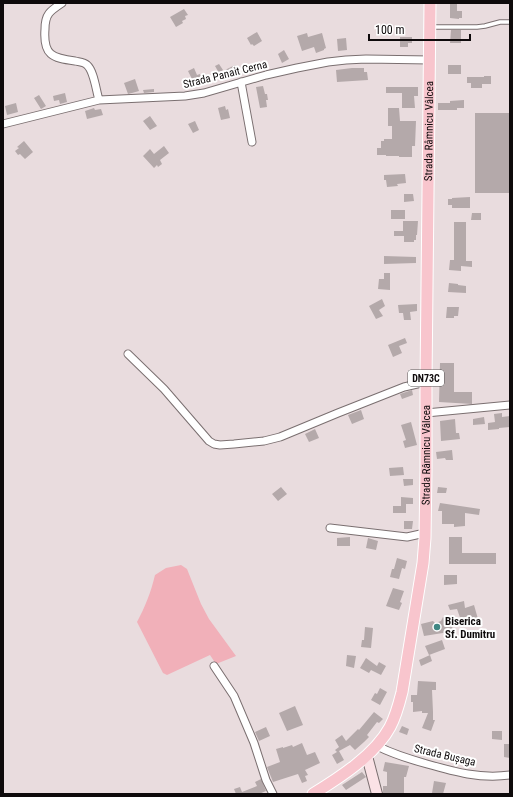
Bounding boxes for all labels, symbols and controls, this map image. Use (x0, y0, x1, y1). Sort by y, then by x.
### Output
scale bar (369, 16, 470, 42)
text: 100 m (375, 23, 405, 37)
street label: Strada Panait Cerna (182, 58, 268, 91)
street label: Strada Râmnicu Vâlcea (422, 81, 436, 181)
road number: DN73C (408, 370, 444, 386)
street label: Strada Râmnicu Vâlcea (419, 405, 433, 505)
place label: Biserica Sf. Dumitru (445, 615, 495, 641)
marker: Biserica Sf. Dumitru (432, 622, 442, 632)
street label: Strada Bușaga (413, 742, 477, 769)

